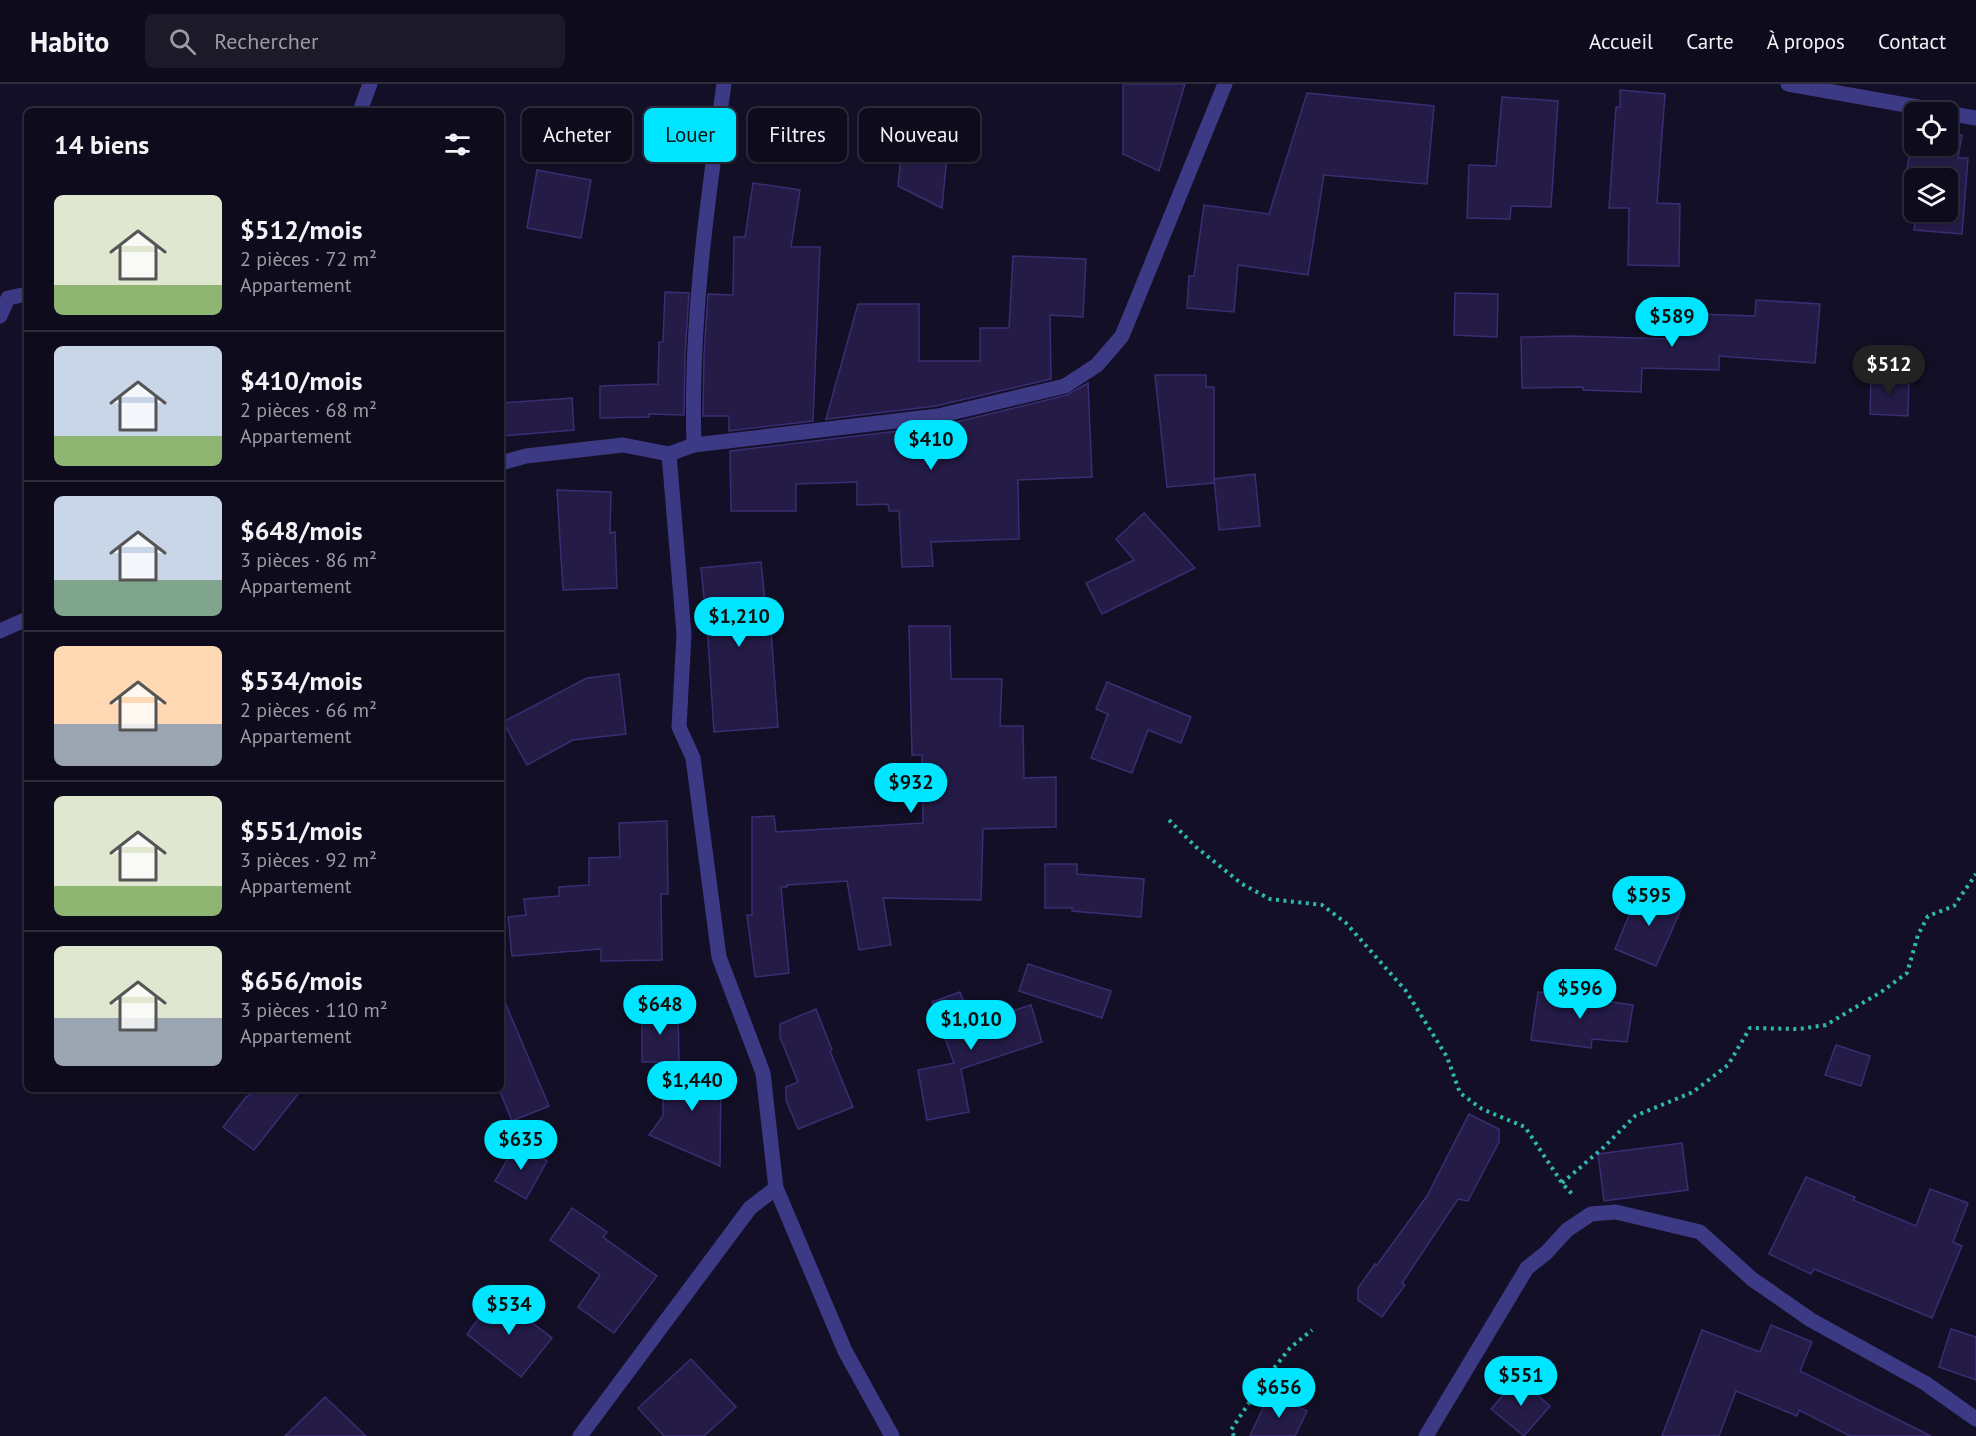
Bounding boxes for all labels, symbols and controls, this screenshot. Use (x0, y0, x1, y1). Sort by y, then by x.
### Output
search box (145, 14, 565, 68)
text: Habito (30, 23, 109, 60)
icon: search (166, 25, 199, 58)
text: Rechercher (214, 27, 319, 55)
text: Accueil (1589, 28, 1653, 55)
text: Carte (1686, 28, 1734, 55)
text: À propos (1767, 28, 1845, 55)
text: Contact (1878, 28, 1946, 55)
map controls (1904, 102, 1958, 222)
button: locate (1904, 102, 1958, 156)
chip: Acheter (522, 108, 632, 162)
chip: Louer (644, 108, 736, 162)
chip: Filtres (748, 108, 847, 162)
chip: Nouveau (859, 108, 980, 162)
text: 14 biens (54, 128, 149, 161)
icon: filters (441, 128, 474, 161)
button: layers (1904, 168, 1958, 222)
text: $512/mois (240, 213, 362, 246)
icon: home (102, 219, 174, 291)
text: 2 pièces · 72 m² (240, 246, 377, 272)
text: Appartement (240, 272, 352, 298)
pin: $589 (1636, 297, 1708, 348)
text: $589 (1649, 303, 1695, 329)
pin: $512 (1853, 345, 1925, 396)
text: $512 (1866, 351, 1912, 377)
text: $410/mois (240, 364, 362, 397)
icon: home (102, 370, 174, 442)
text: 2 pièces · 68 m² (240, 397, 377, 423)
pin: $410 (895, 420, 967, 471)
text: Appartement (240, 423, 352, 449)
text: $410 (908, 426, 954, 452)
text: $648/mois (240, 514, 362, 547)
icon: home (102, 520, 174, 592)
text: 3 pièces · 86 m² (240, 547, 377, 573)
text: Appartement (240, 573, 352, 599)
pin: $1,210 (690, 597, 788, 648)
text: $1,210 (708, 603, 770, 629)
text: $534/mois (240, 664, 362, 697)
icon: home (102, 670, 174, 742)
text: 2 pièces · 66 m² (240, 697, 377, 723)
text: Appartement (240, 723, 352, 749)
pin: $932 (875, 763, 947, 814)
text: $932 (888, 769, 934, 795)
text: $551/mois (240, 814, 362, 847)
icon: home (102, 820, 174, 892)
text: 3 pièces · 92 m² (240, 847, 377, 873)
text: Appartement (240, 873, 352, 899)
pin: $595 (1613, 876, 1685, 927)
text: $595 (1626, 882, 1672, 908)
text: $656/mois (240, 964, 362, 997)
pin: $596 (1544, 969, 1616, 1020)
icon: home (102, 970, 174, 1042)
text: $596 (1557, 975, 1603, 1001)
pin: $648 (624, 985, 696, 1036)
text: $648 (637, 991, 683, 1017)
text: 3 pièces · 110 m² (240, 997, 388, 1023)
pin: $1,010 (922, 1000, 1020, 1051)
text: $1,010 (940, 1006, 1002, 1032)
text: Appartement (240, 1023, 352, 1049)
pin: $1,440 (643, 1061, 741, 1112)
text: $1,440 (661, 1067, 723, 1093)
pin: $635 (485, 1120, 557, 1171)
text: $635 (498, 1126, 544, 1152)
pin: $534 (473, 1285, 545, 1336)
text: $534 (486, 1291, 532, 1317)
pin: $551 (1485, 1356, 1557, 1407)
text: $551 (1498, 1362, 1544, 1388)
pin: $656 (1243, 1368, 1315, 1419)
text: $656 (1256, 1374, 1302, 1400)

